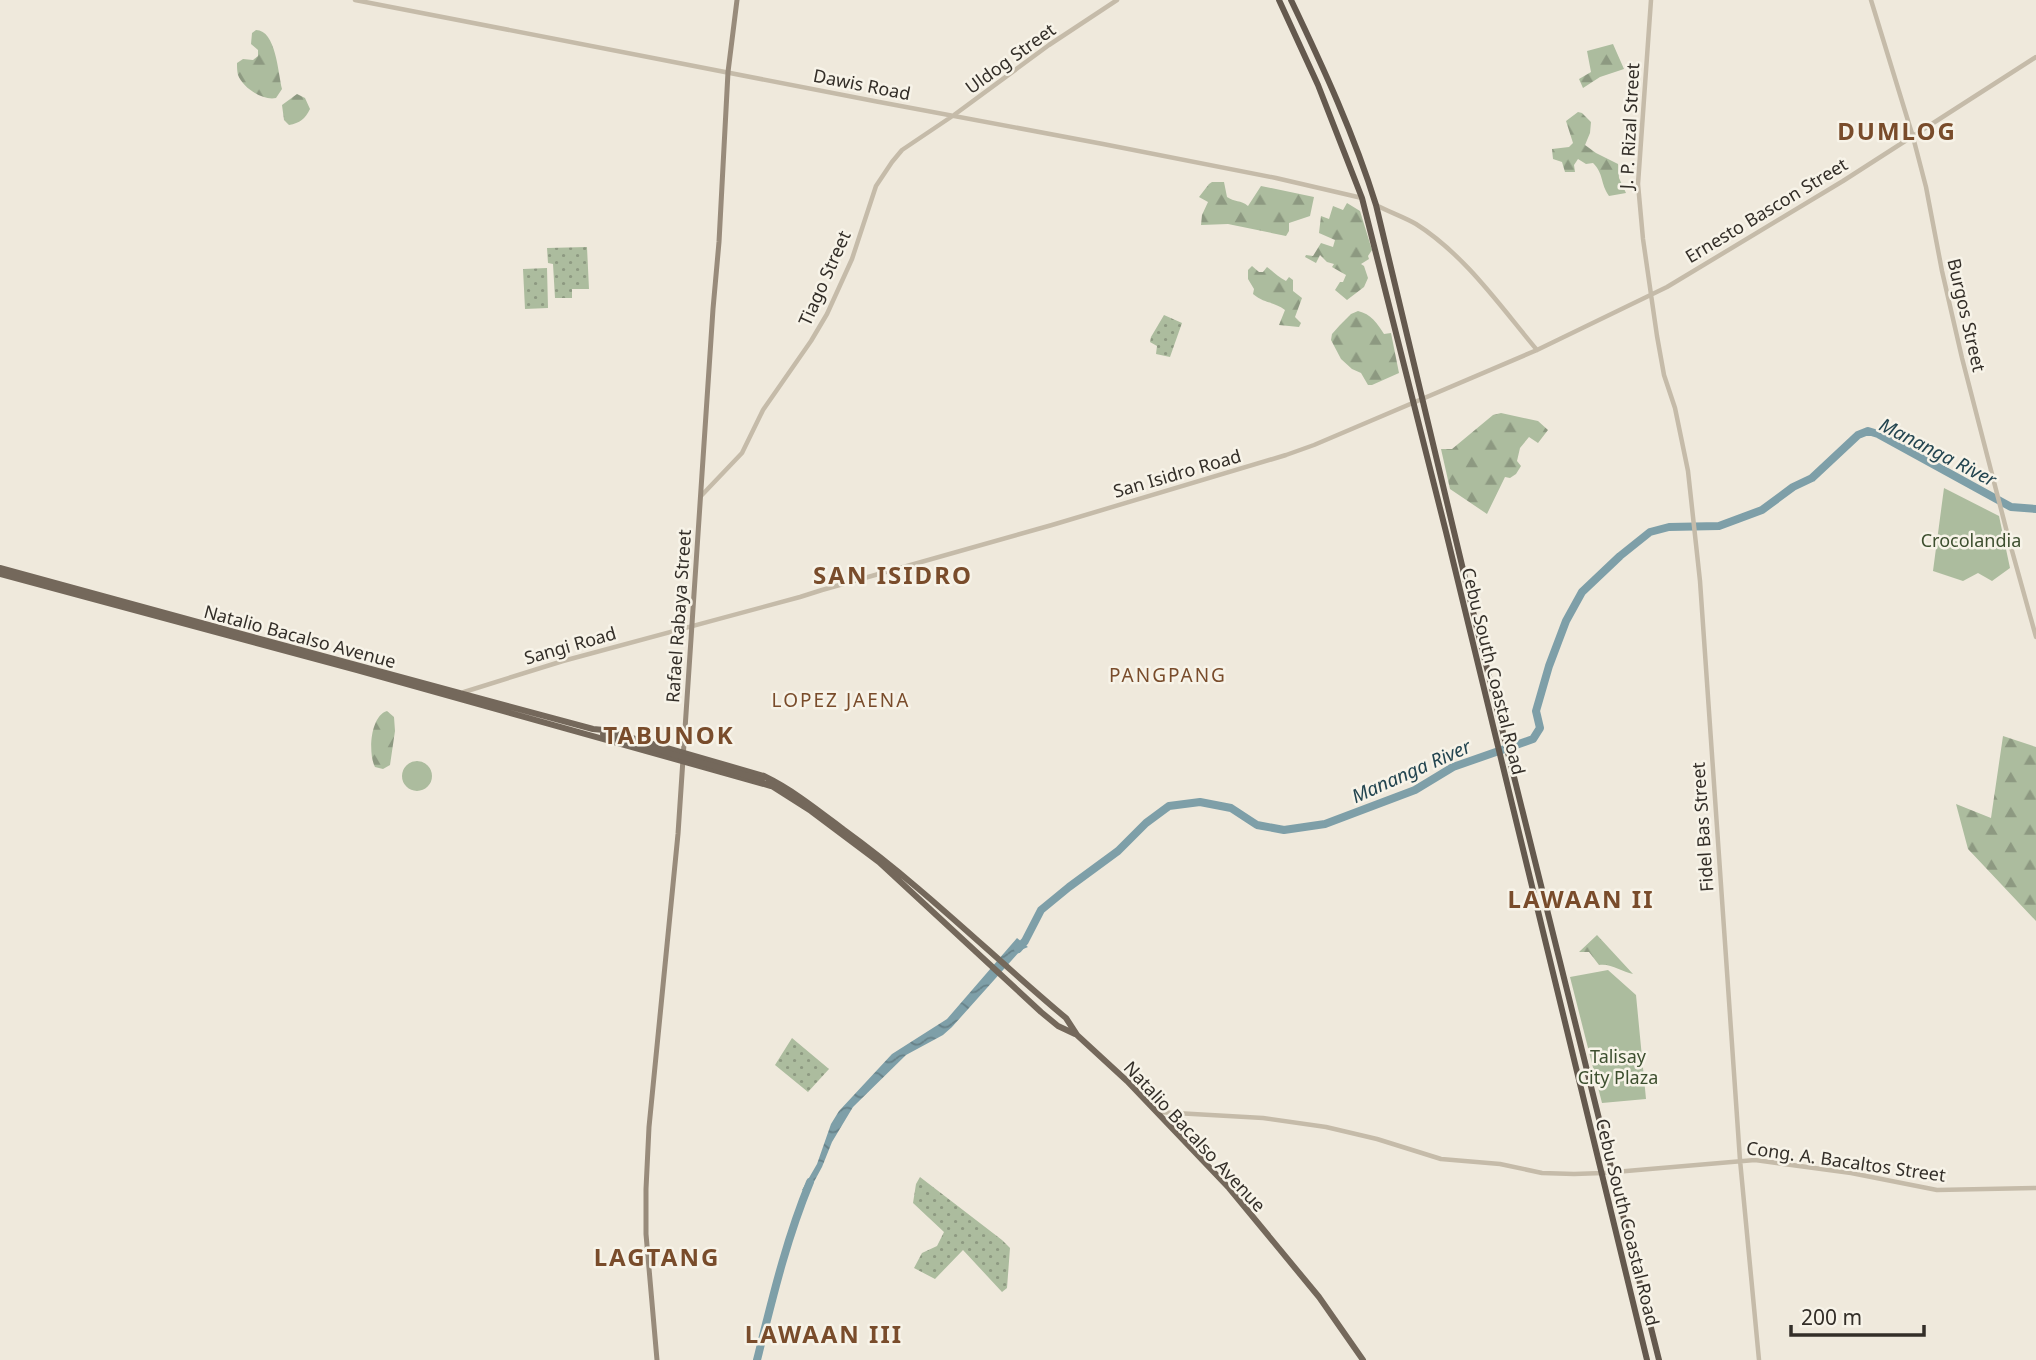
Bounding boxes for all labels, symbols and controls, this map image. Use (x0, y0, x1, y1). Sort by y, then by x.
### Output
street label: Uldog Street (960, 17, 1060, 99)
street label: J. P. Rizal Street (1614, 62, 1644, 192)
street label: Dawis Road (811, 63, 913, 105)
district label: DUMLOG (1837, 114, 1957, 147)
street label: Ernesto Bascon Street (1680, 152, 1852, 268)
street label: Tiago Street (792, 226, 856, 329)
street label: Burgos Street (1942, 256, 1992, 374)
water label: Mananga River (1875, 411, 2002, 493)
street label: San Isidro Road (1110, 443, 1244, 503)
street label: Rafael Rabaya Street (660, 528, 696, 704)
park label: Crocolandia (1921, 528, 2021, 552)
district label: SAN ISIDRO (813, 558, 973, 591)
street label: Cebu South Coastal Road (1457, 565, 1531, 777)
street label: Natalio Bacalso Avenue (201, 599, 399, 673)
street label: Sangi Road (521, 620, 619, 670)
district label: PANGPANG (1109, 662, 1227, 688)
district label: LOPEZ JAENA (772, 687, 910, 713)
district label: TABUNOK (603, 718, 735, 751)
water label: Mananga River (1347, 733, 1476, 809)
street label: Fidel Bas Street (1685, 761, 1719, 893)
district label: LAWAAN II (1508, 882, 1654, 915)
park label: Talisay City Plaza (1578, 1044, 1658, 1089)
street label: Natalio Bacalso Avenue (1119, 1055, 1271, 1217)
street label: Cebu South Coastal Road (1591, 1116, 1665, 1328)
street label: Cong. A. Bacaltos Street (1745, 1135, 1948, 1187)
district label: LAGTANG (594, 1240, 720, 1273)
scale bar (1791, 1294, 1924, 1338)
text: 200 m (1801, 1303, 1862, 1331)
district label: LAWAAN III (745, 1317, 903, 1350)

